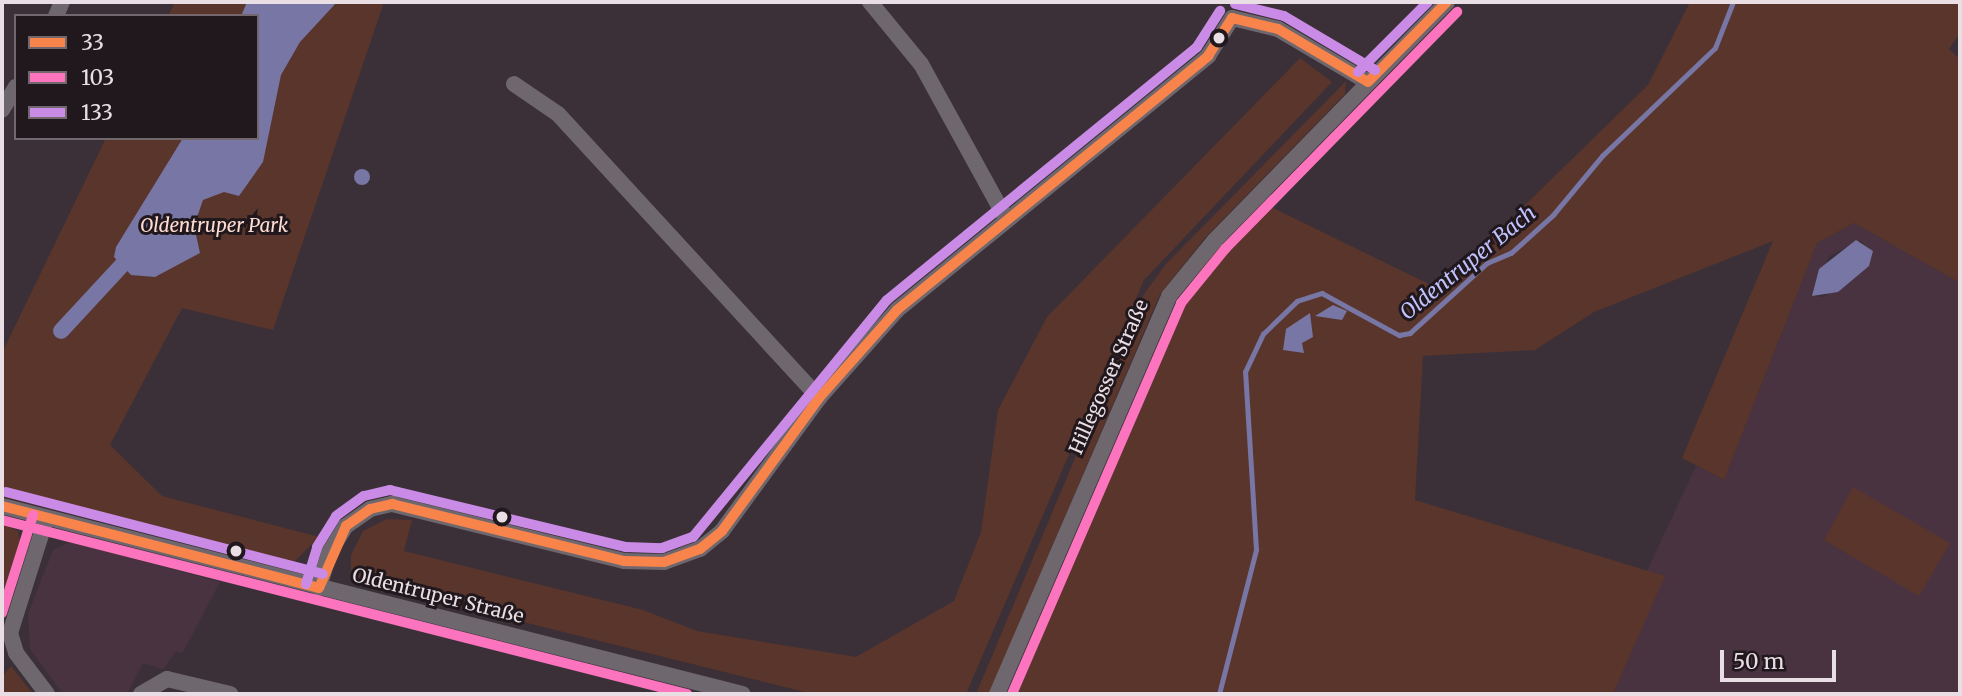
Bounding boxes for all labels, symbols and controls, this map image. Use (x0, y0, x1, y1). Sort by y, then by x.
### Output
legend (14, 14, 259, 140)
text: 33 (81, 29, 104, 56)
unlabelled marker (1212, 31, 1226, 45)
text: 103 (81, 64, 114, 91)
text: 133 (81, 99, 113, 126)
water label: Oldentruper Bach (1395, 201, 1541, 325)
park label: Oldentruper Park (140, 215, 288, 237)
street label: Hillegosser Straße (1065, 296, 1153, 458)
unlabelled marker (495, 510, 509, 524)
unlabelled marker (229, 544, 243, 558)
street label: Oldentruper Straße (350, 564, 526, 628)
scale bar (1724, 636, 1840, 680)
text: 50 m (1733, 648, 1784, 675)

